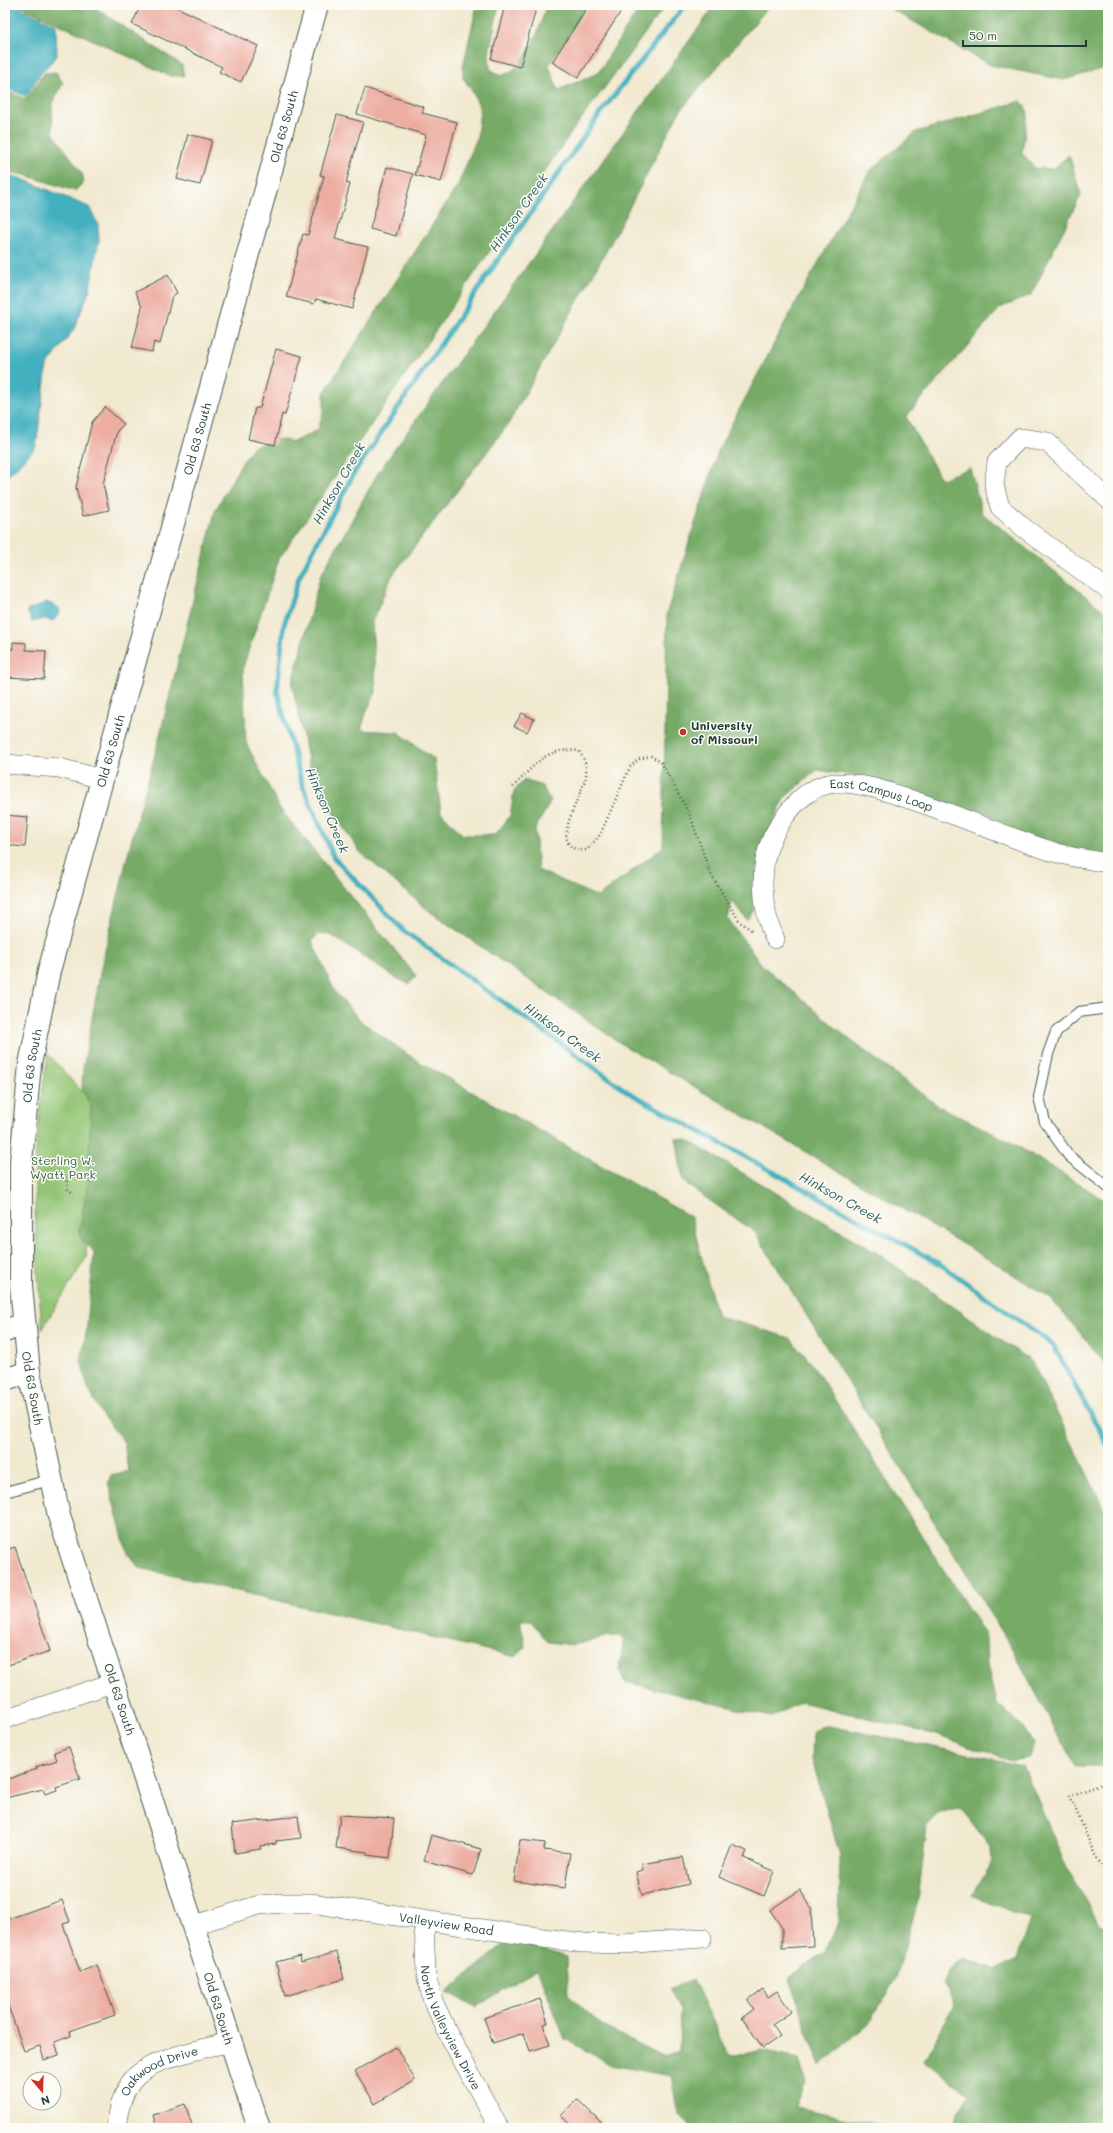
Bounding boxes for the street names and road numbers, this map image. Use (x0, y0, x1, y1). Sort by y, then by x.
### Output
street label: Old 63 South (266, 88, 301, 165)
street label: Old 63 South (179, 400, 214, 477)
street label: Old 63 South (92, 713, 128, 789)
street label: East Campus Loop (829, 775, 935, 815)
street label: Old 63 South (18, 1027, 45, 1104)
street label: Old 63 South (19, 1350, 47, 1426)
street label: Old 63 South (101, 1661, 139, 1737)
street label: Valleyview Road (398, 1908, 495, 1939)
street label: North Valleyview Drive (418, 1965, 485, 2093)
street label: Old 63 South (200, 1970, 238, 2046)
street label: Oakwood Drive (116, 2042, 200, 2099)

